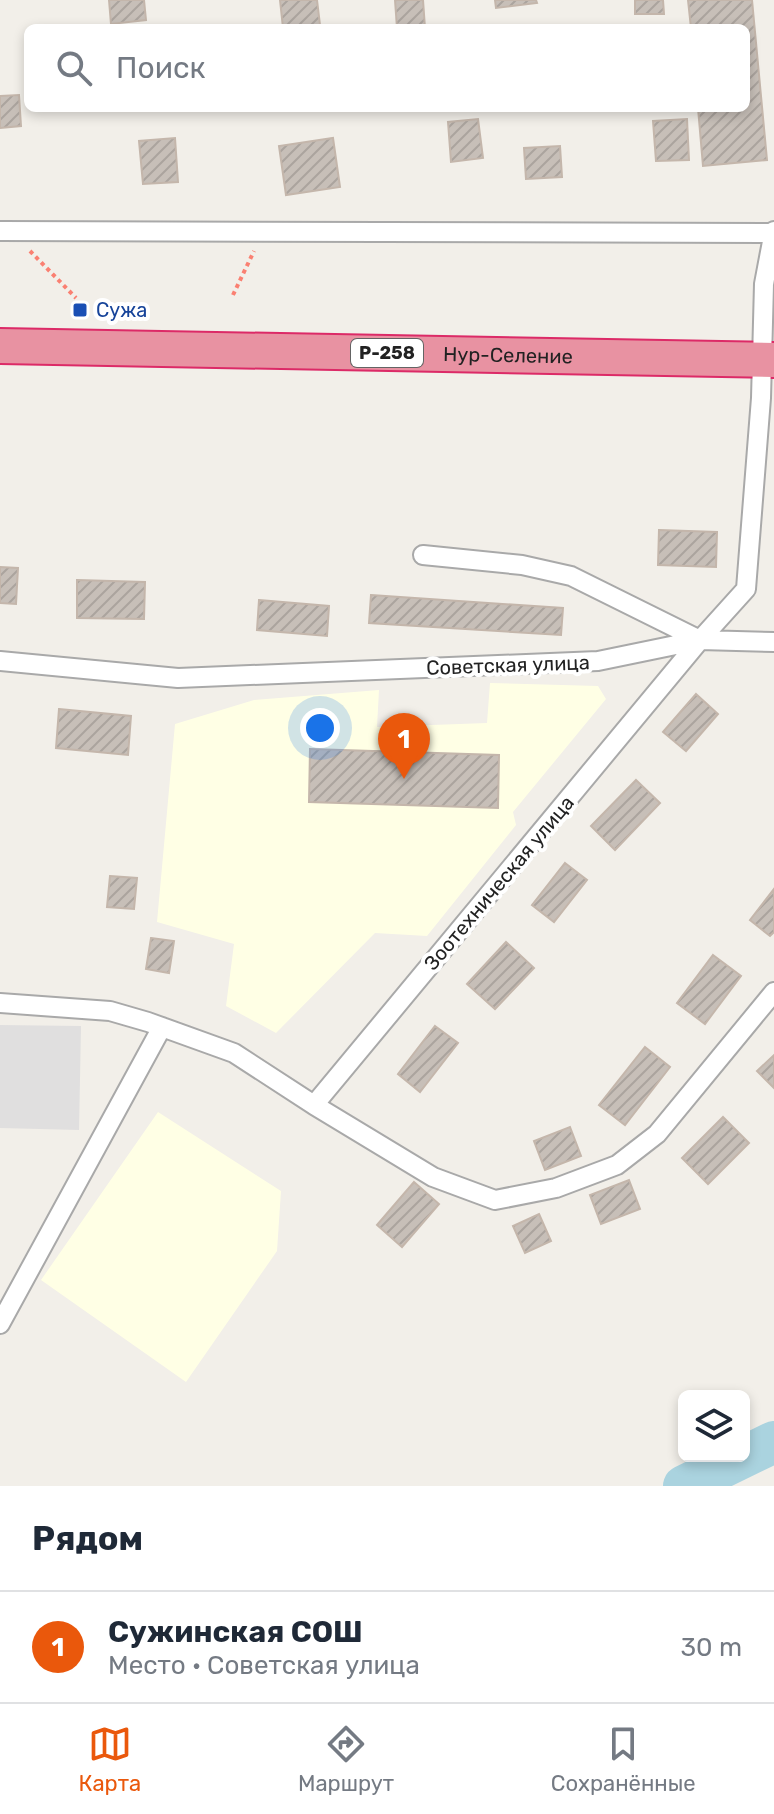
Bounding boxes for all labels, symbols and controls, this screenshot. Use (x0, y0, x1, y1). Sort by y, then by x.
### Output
search box (24, 24, 750, 112)
icon: search (52, 46, 96, 90)
text: Поиск (116, 50, 206, 86)
place label: Сужа (96, 298, 147, 322)
marker: Сужа (71, 301, 89, 319)
road number: Р-258 (351, 339, 423, 367)
street label: Нур-Селение (443, 342, 573, 368)
street label: Советская улица (426, 650, 590, 680)
your location (300, 708, 340, 748)
pin: 1 (378, 713, 430, 779)
street label: Зоотехническая улица (419, 791, 579, 975)
map controls (678, 1390, 750, 1462)
button: layers (678, 1390, 750, 1462)
text: Рядом (32, 1518, 143, 1559)
text: Сужинская СОШ (108, 1614, 363, 1650)
text: 1 (52, 1632, 64, 1663)
text: 30 m (680, 1632, 742, 1663)
text: Место · Советская улица (108, 1650, 420, 1681)
tab: Карта (78, 1722, 141, 1797)
tab: Маршрут (298, 1722, 394, 1797)
tab: Сохранённые (551, 1722, 696, 1797)

